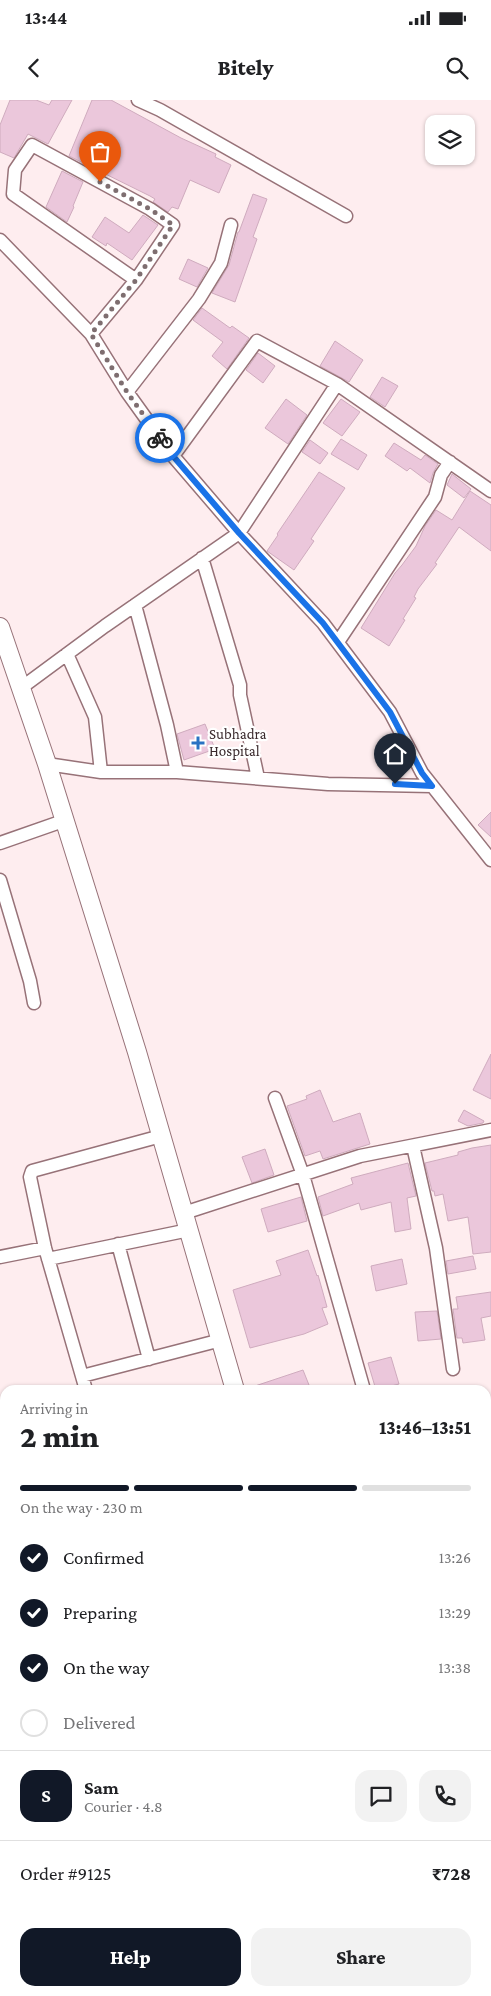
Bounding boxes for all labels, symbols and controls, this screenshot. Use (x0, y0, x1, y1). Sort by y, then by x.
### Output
text: 13:44 (25, 7, 67, 28)
icon: back (20, 54, 48, 82)
icon: search (443, 54, 471, 82)
text: Bitely (218, 55, 273, 80)
map controls (425, 115, 475, 165)
button: layers (425, 115, 475, 165)
pin (79, 131, 121, 182)
icon: bag (86, 138, 114, 166)
courier (135, 413, 185, 463)
icon: bike (146, 424, 174, 452)
place label: Subhadra Hospital (209, 726, 267, 760)
pin (374, 733, 416, 784)
marker: Subhadra Hospital (191, 736, 205, 750)
icon: home (381, 740, 409, 768)
text: Arriving in (20, 1400, 88, 1417)
text: 13:46–13:51 (379, 1417, 471, 1438)
text: 2 min (20, 1418, 99, 1454)
text: On the way · 230 m (20, 1499, 143, 1516)
icon: check (20, 1544, 48, 1572)
text: Confirmed (63, 1547, 144, 1568)
text: 13:26 (439, 1549, 471, 1566)
icon: check (20, 1599, 48, 1627)
text: Preparing (63, 1602, 137, 1623)
text: 13:29 (439, 1604, 471, 1621)
icon: check (20, 1654, 48, 1682)
text: On the way (63, 1657, 149, 1678)
text: 13:38 (438, 1659, 471, 1676)
text: Delivered (63, 1712, 136, 1733)
button: chat (355, 1770, 407, 1822)
button: phone (419, 1770, 471, 1822)
text: Sam (84, 1777, 119, 1798)
text: S (41, 1785, 51, 1806)
text: Courier · 4.8 (84, 1798, 163, 1815)
text: Order #9125 (20, 1863, 112, 1884)
text: ₹728 (432, 1863, 471, 1884)
button: Help (20, 1928, 241, 1986)
button: Share (251, 1928, 471, 1986)

